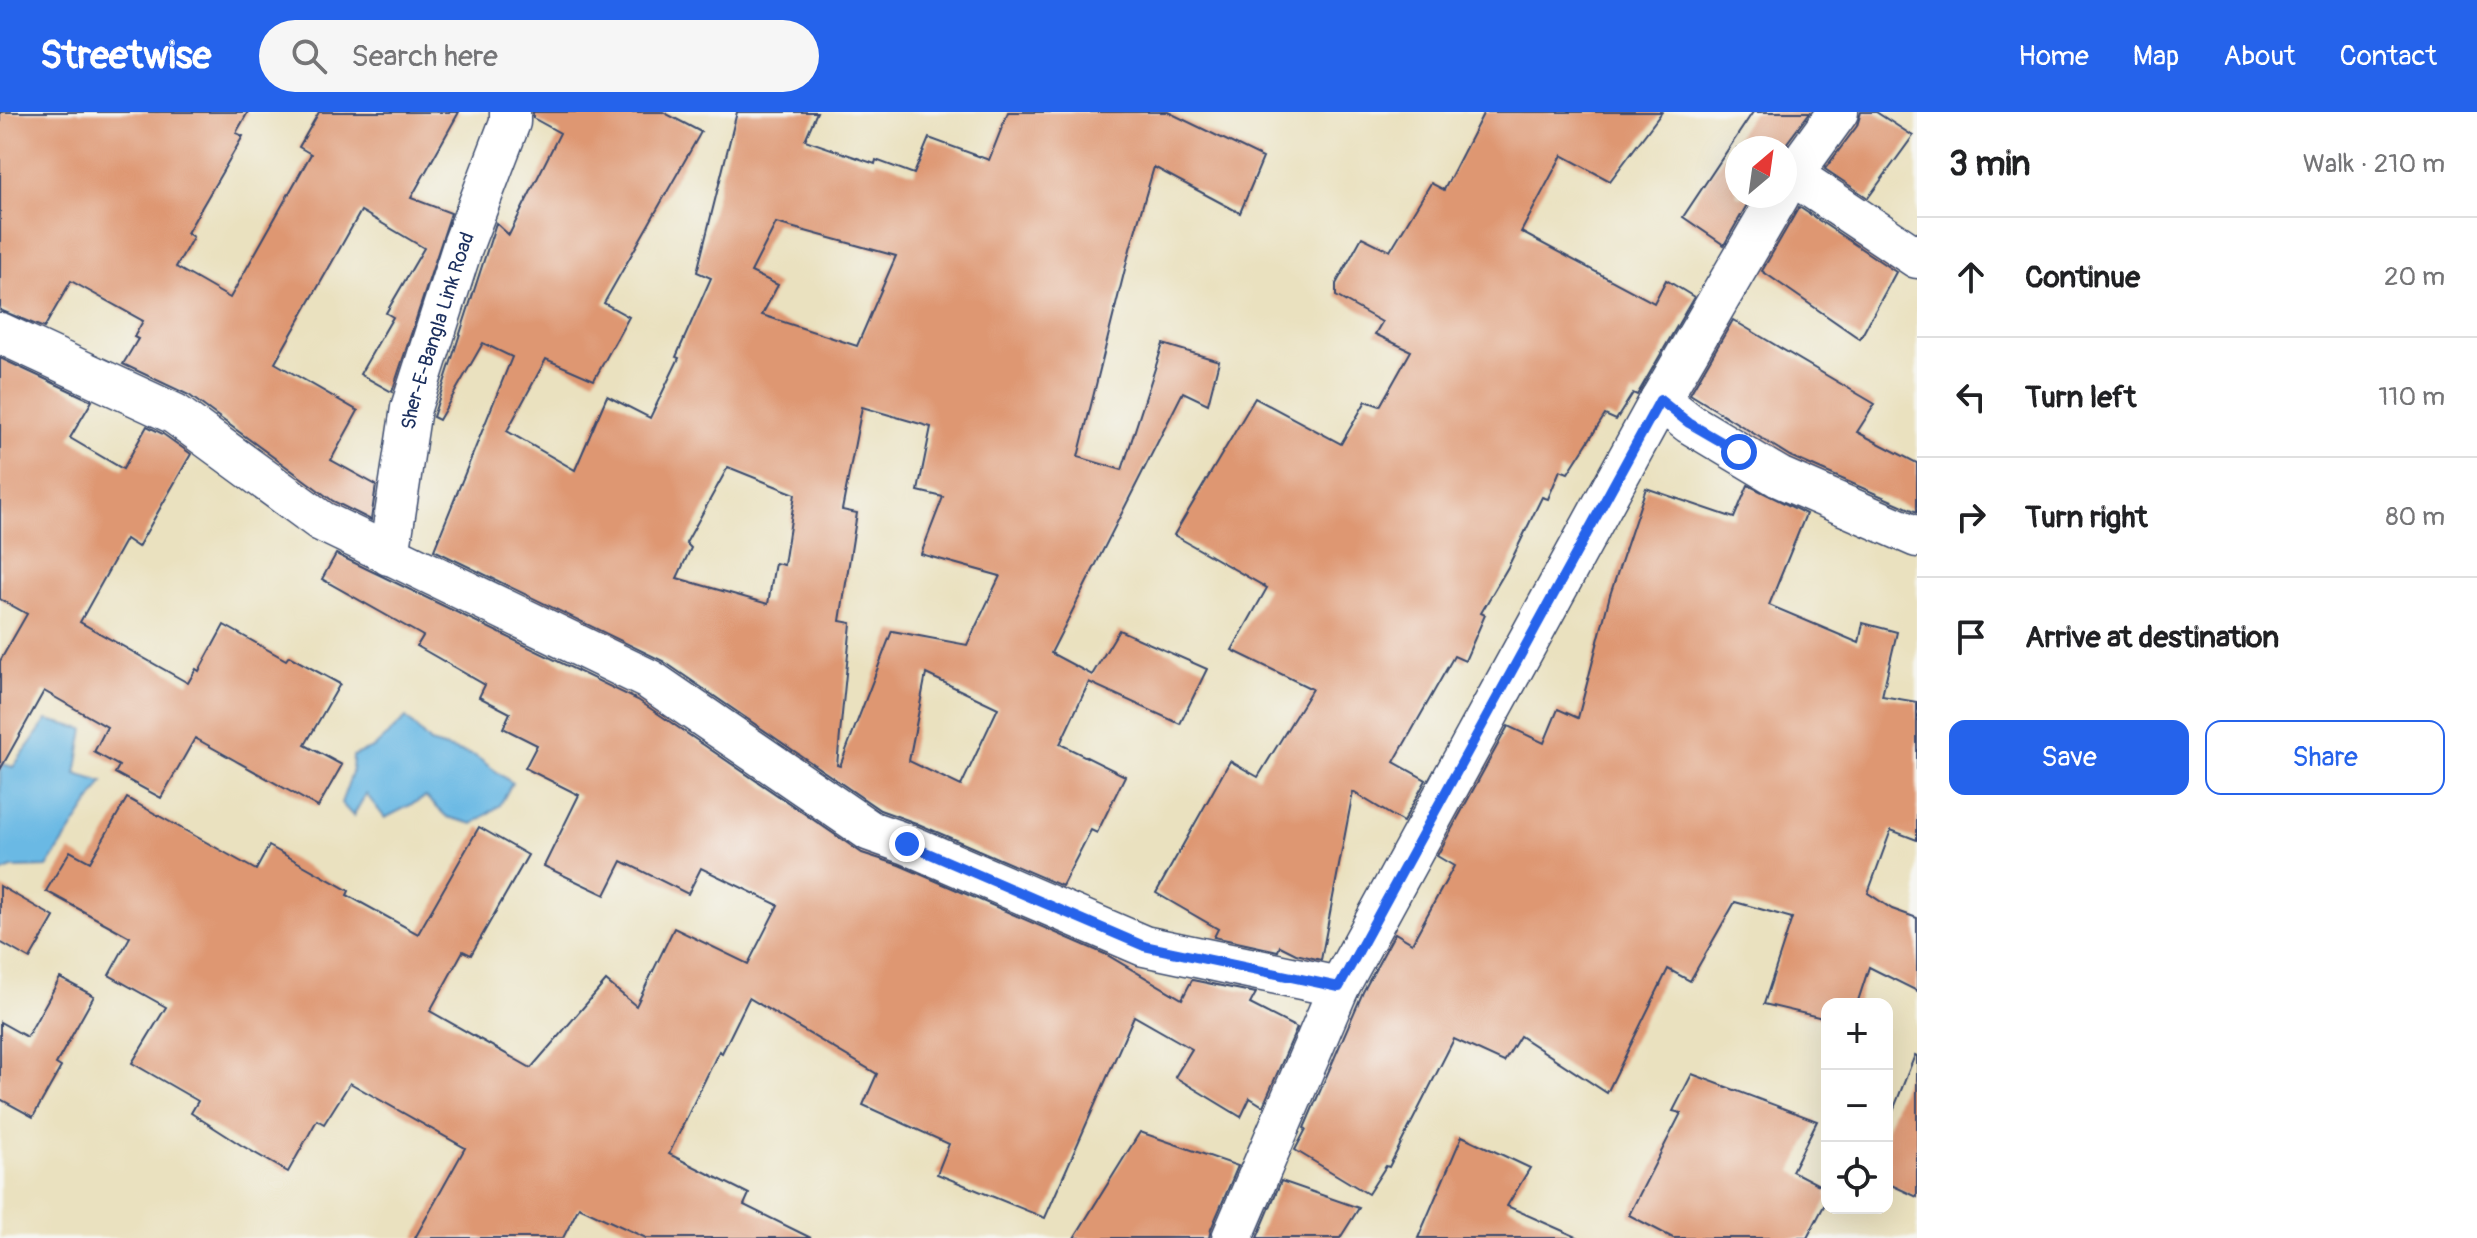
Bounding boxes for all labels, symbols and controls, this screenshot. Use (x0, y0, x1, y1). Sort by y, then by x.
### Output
search box (259, 20, 819, 92)
text: Streetwise (40, 32, 211, 80)
icon: search (287, 34, 331, 78)
text: Search here (351, 38, 498, 75)
text: Home (2018, 39, 2089, 74)
text: Map (2133, 39, 2179, 74)
text: About (2223, 39, 2296, 74)
text: Contact (2340, 39, 2437, 74)
north arrow (1725, 136, 1797, 208)
text: 3 min (1949, 143, 2031, 186)
text: Walk · 210 m (2303, 148, 2445, 180)
street label: Sher-E-Bangla Link Road (395, 228, 479, 431)
icon: ahead (1949, 255, 1993, 299)
text: Continue (2025, 259, 2140, 296)
text: 20 m (2384, 261, 2445, 293)
icon: left (1949, 375, 1993, 419)
text: Turn left (2025, 379, 2136, 416)
text: 110 m (2378, 381, 2445, 413)
route start (1721, 434, 1757, 470)
icon: right (1949, 495, 1993, 539)
text: Turn right (2025, 499, 2148, 536)
text: 80 m (2385, 501, 2445, 533)
icon: arrive (1949, 615, 1993, 659)
text: Arrive at destination (2025, 619, 2279, 656)
button: Save (1949, 720, 2189, 795)
button: Share (2205, 720, 2445, 795)
route end (889, 826, 925, 862)
map controls (1821, 998, 1893, 1214)
button: + (1821, 998, 1893, 1070)
button: − (1821, 1070, 1893, 1142)
button: locate (1821, 1142, 1893, 1214)

